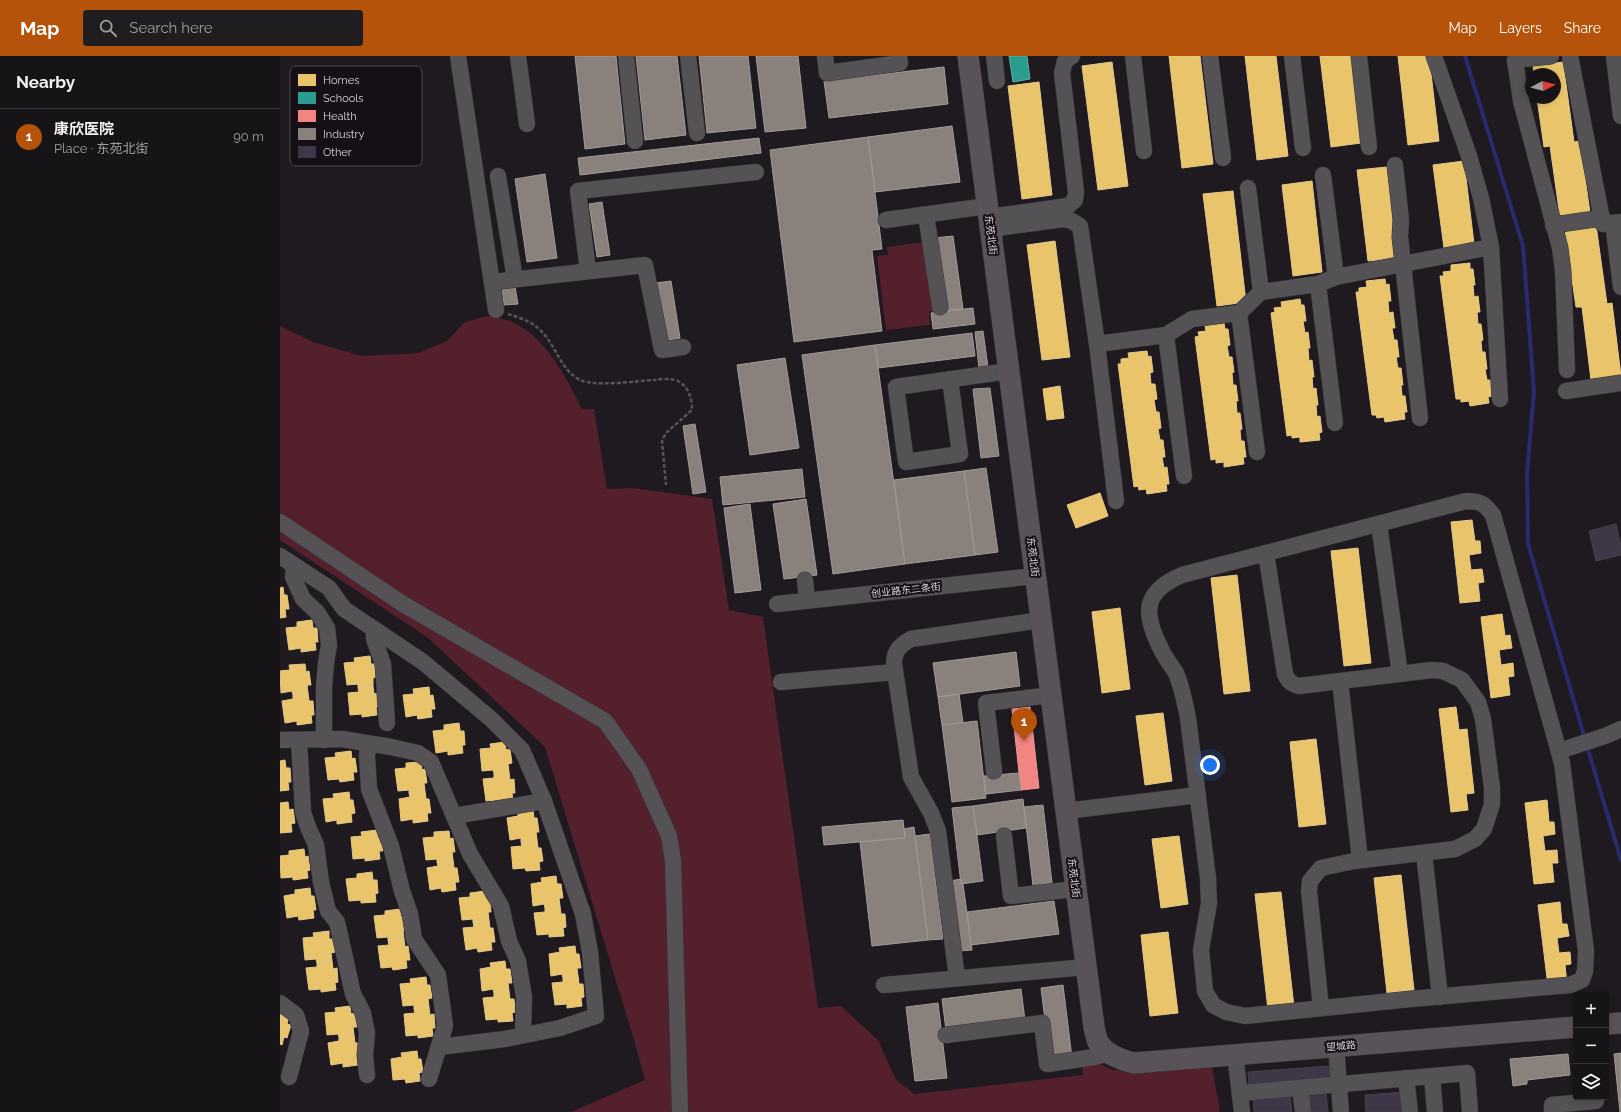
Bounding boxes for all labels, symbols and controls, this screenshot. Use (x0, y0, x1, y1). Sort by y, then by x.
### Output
search box (83, 10, 363, 46)
text: Map (20, 17, 59, 39)
icon: search (97, 17, 119, 39)
text: Search here (129, 19, 213, 37)
text: Map (1449, 20, 1477, 36)
text: Layers (1499, 20, 1542, 36)
text: Share (1564, 20, 1601, 36)
legend (290, 66, 422, 166)
north arrow (1525, 68, 1561, 104)
text: Nearby (16, 72, 75, 92)
text: Homes (323, 74, 359, 87)
text: Schools (323, 92, 364, 105)
text: Health (323, 110, 357, 123)
text: 康欣医院 (54, 120, 114, 138)
text: Industry (323, 128, 364, 141)
text: 1 (26, 129, 32, 144)
text: 90 m (233, 129, 264, 144)
text: Place · 东苑北街 (54, 141, 149, 156)
text: Other (323, 146, 352, 159)
street label: 东苑北街 (983, 214, 999, 256)
street label: 东苑北街 (1025, 536, 1041, 578)
street label: 创业路东二条街 (871, 581, 941, 599)
pin: 1 (1011, 708, 1037, 741)
your location (1200, 755, 1220, 775)
street label: 东苑北街 (1066, 857, 1082, 899)
map controls (1573, 992, 1609, 1100)
button: + (1573, 992, 1609, 1028)
button: − (1573, 1028, 1609, 1064)
street label: 望城路 (1326, 1039, 1356, 1053)
button: layers (1573, 1064, 1609, 1100)

